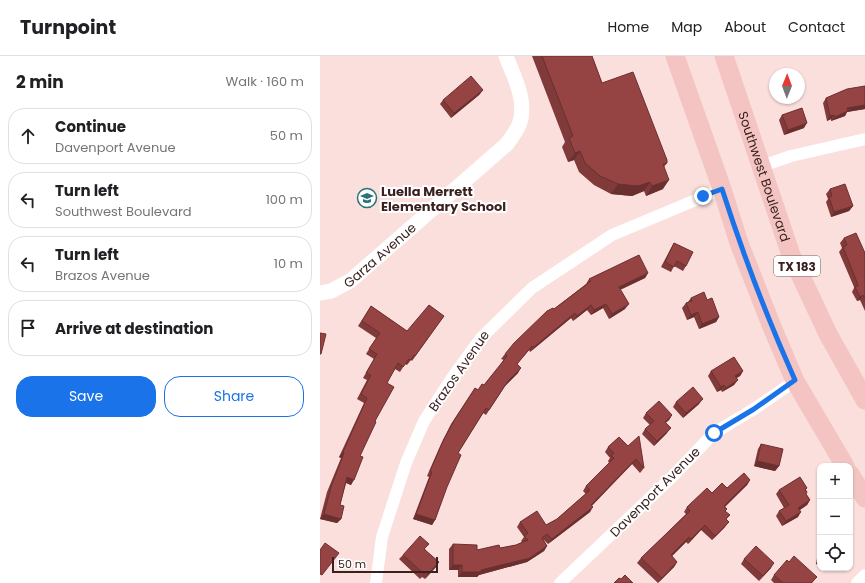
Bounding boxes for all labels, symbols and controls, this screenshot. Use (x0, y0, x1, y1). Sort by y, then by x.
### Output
text: Turnpoint (20, 14, 116, 41)
text: Home (607, 17, 649, 37)
text: Map (671, 17, 702, 37)
text: About (724, 17, 766, 37)
text: Contact (788, 17, 845, 37)
north arrow (769, 68, 805, 104)
text: 2 min (16, 70, 64, 94)
text: Walk · 160 m (225, 72, 304, 91)
street label: Southwest Boulevard (734, 109, 795, 244)
text: Continue (55, 116, 126, 137)
icon: ahead (17, 125, 39, 147)
text: 50 m (270, 126, 303, 145)
text: Davenport Avenue (55, 138, 176, 157)
text: Turn left (55, 180, 119, 201)
place label: Luella Merrett Elementary School (381, 182, 506, 216)
school or university icon: Luella Merrett Elementary School (356, 187, 378, 209)
route end (694, 187, 712, 205)
icon: left (17, 189, 39, 211)
text: 100 m (266, 190, 303, 209)
text: Southwest Boulevard (55, 202, 192, 221)
street label: Garza Avenue (340, 218, 420, 292)
text: Turn left (55, 244, 119, 265)
icon: left (17, 253, 39, 275)
text: 10 m (274, 254, 303, 273)
road number: TX 183 (774, 256, 820, 276)
text: Brazos Avenue (55, 266, 150, 285)
icon: arrive (17, 317, 39, 339)
text: Arrive at destination (55, 318, 213, 339)
street label: Brazos Avenue (424, 327, 494, 415)
button: Save (16, 376, 156, 417)
button: Share (164, 376, 304, 417)
route start (705, 424, 723, 442)
street label: Davenport Avenue (606, 443, 704, 541)
map controls (817, 463, 853, 571)
button: + (817, 463, 853, 499)
button: − (817, 499, 853, 535)
button: locate (817, 535, 853, 571)
scale bar (332, 555, 438, 574)
text: 50 m (338, 556, 366, 572)

